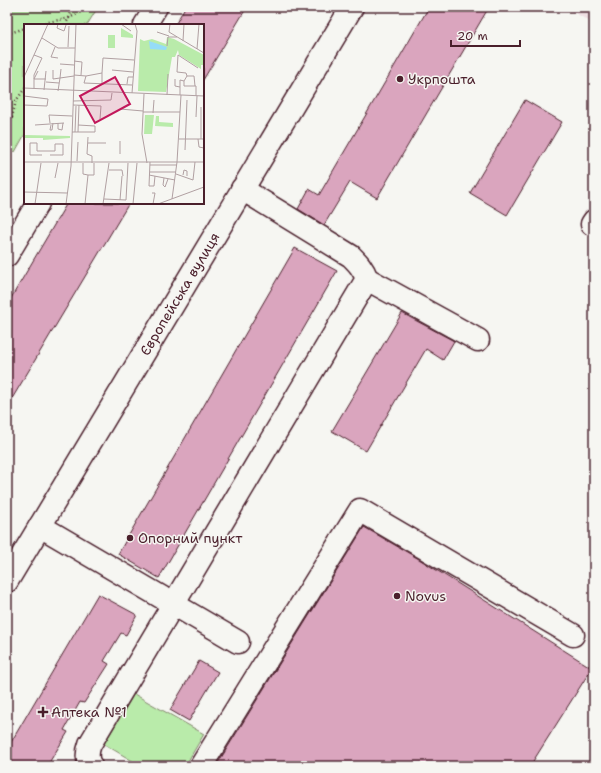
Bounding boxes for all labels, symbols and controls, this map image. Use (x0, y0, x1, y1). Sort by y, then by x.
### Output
scale bar (451, 22, 520, 48)
inset map (24, 24, 204, 204)
text: 20 m (457, 28, 488, 44)
place label: Укрпошта (408, 70, 476, 88)
marker: Укрпошта (395, 74, 405, 84)
street label: Європейська вулиця (136, 229, 224, 359)
place label: Опорний пункт (138, 529, 243, 547)
marker: Опорний пункт (125, 533, 135, 543)
place label: Novus (405, 587, 446, 605)
marker: Novus (392, 591, 402, 601)
place label: Аптека №1 (51, 703, 127, 721)
marker: Аптека №1 (38, 707, 48, 717)

